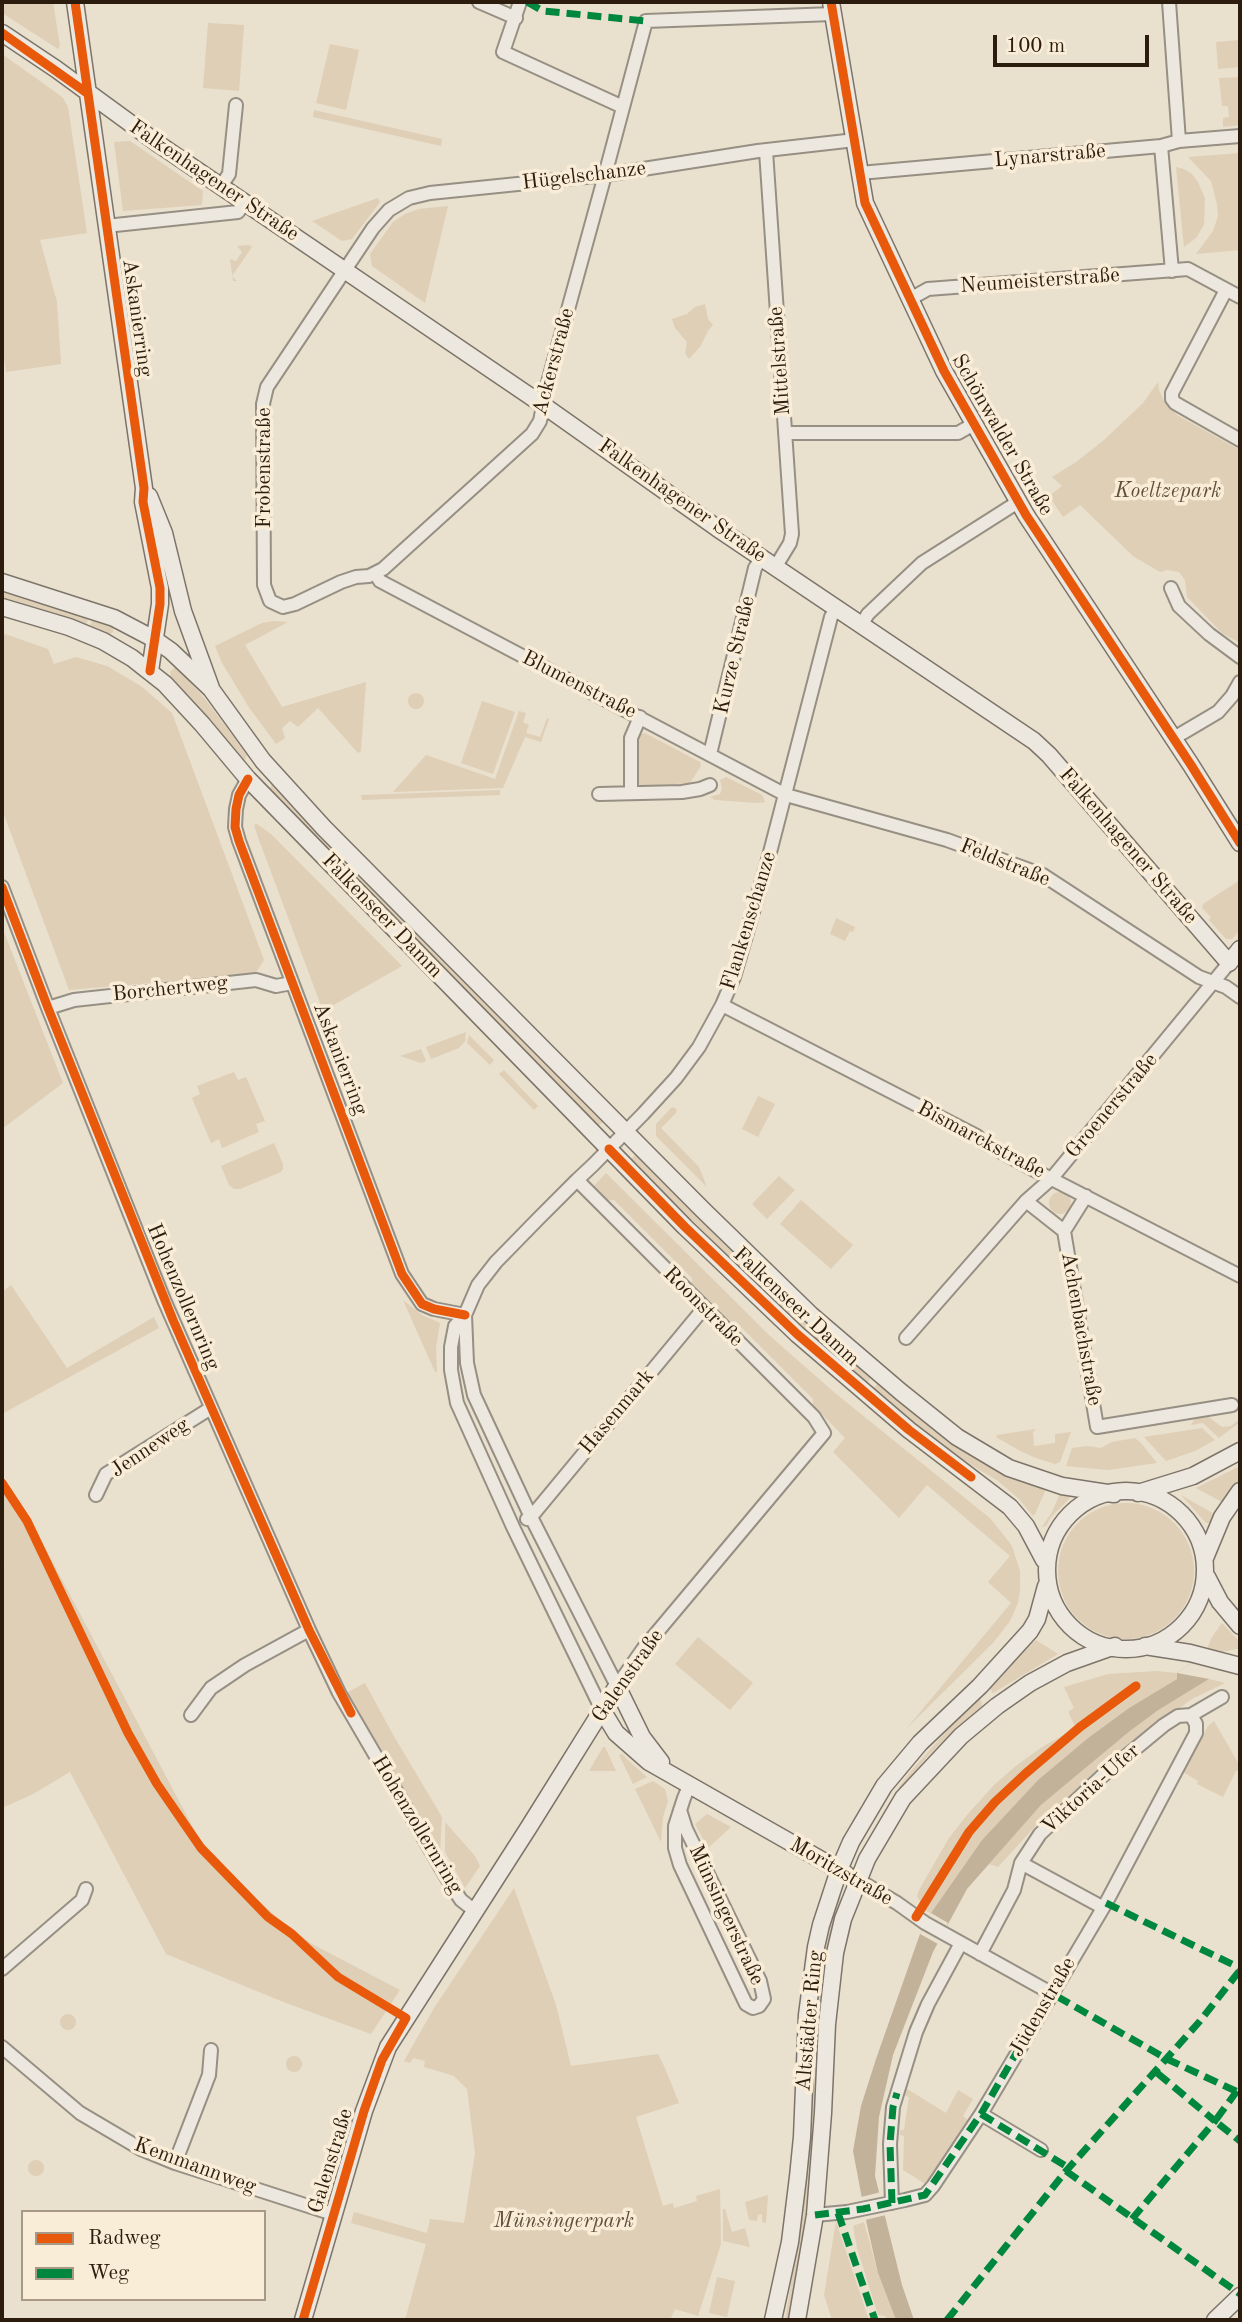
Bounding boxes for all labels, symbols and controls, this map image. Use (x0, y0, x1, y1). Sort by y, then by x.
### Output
scale bar (997, 21, 1153, 65)
text: 100 m (1006, 36, 1065, 57)
street label: Falkenhagener Straße (124, 115, 304, 247)
street label: Lynarstraße (993, 139, 1107, 173)
street label: Hügelschanze (521, 156, 647, 196)
street label: Askanierring (116, 257, 158, 379)
street label: Neumeisterstraße (959, 263, 1121, 299)
street label: Ackerstraße (528, 305, 580, 419)
street label: Mittelstraße (764, 306, 796, 416)
street label: Schönwalder Straße (946, 350, 1058, 520)
street label: Frobenstraße (251, 407, 277, 529)
street label: Falkenhagener Straße (593, 434, 771, 568)
park label: Koeltzepark (1115, 478, 1221, 504)
street label: Kurze Straße (709, 593, 761, 717)
street label: Blumenstraße (518, 645, 640, 725)
street label: Falkenhagener Straße (1053, 763, 1203, 929)
street label: Feldstraße (956, 833, 1054, 893)
street label: Falkenseer Damm (316, 848, 448, 984)
street label: Flankenschanze (716, 849, 782, 993)
street label: Borchertweg (111, 970, 229, 1008)
street label: Askanierring (307, 999, 373, 1119)
street label: Groenerstraße (1061, 1048, 1163, 1164)
street label: Bismarckstraße (913, 1096, 1049, 1184)
street label: Hohenzollernring (141, 1220, 225, 1374)
street label: Falkenseer Damm (727, 1242, 865, 1372)
street label: Achenbachstraße (1055, 1250, 1107, 1408)
street label: Roonstraße (658, 1262, 748, 1352)
street label: Hasenmark (574, 1364, 660, 1460)
street label: Jenneweg (106, 1412, 194, 1484)
street label: Galenstraße (587, 1624, 669, 1728)
street label: Viktoria-Ufer (1037, 1738, 1145, 1840)
street label: Hohenzollernring (366, 1751, 468, 1899)
street label: Moritzstraße (785, 1832, 897, 1912)
street label: Münsingerstraße (682, 1841, 770, 1989)
street label: Altstädter Ring (791, 1949, 829, 2093)
street label: Jüdenstraße (1004, 1953, 1082, 2061)
street label: Galenstraße (303, 2106, 359, 2216)
street label: Kemmannweg (130, 2132, 260, 2200)
park label: Münsingerpark (494, 2208, 634, 2234)
legend (21, 2210, 266, 2301)
text: Radweg (88, 2228, 161, 2249)
text: Weg (88, 2263, 129, 2284)

